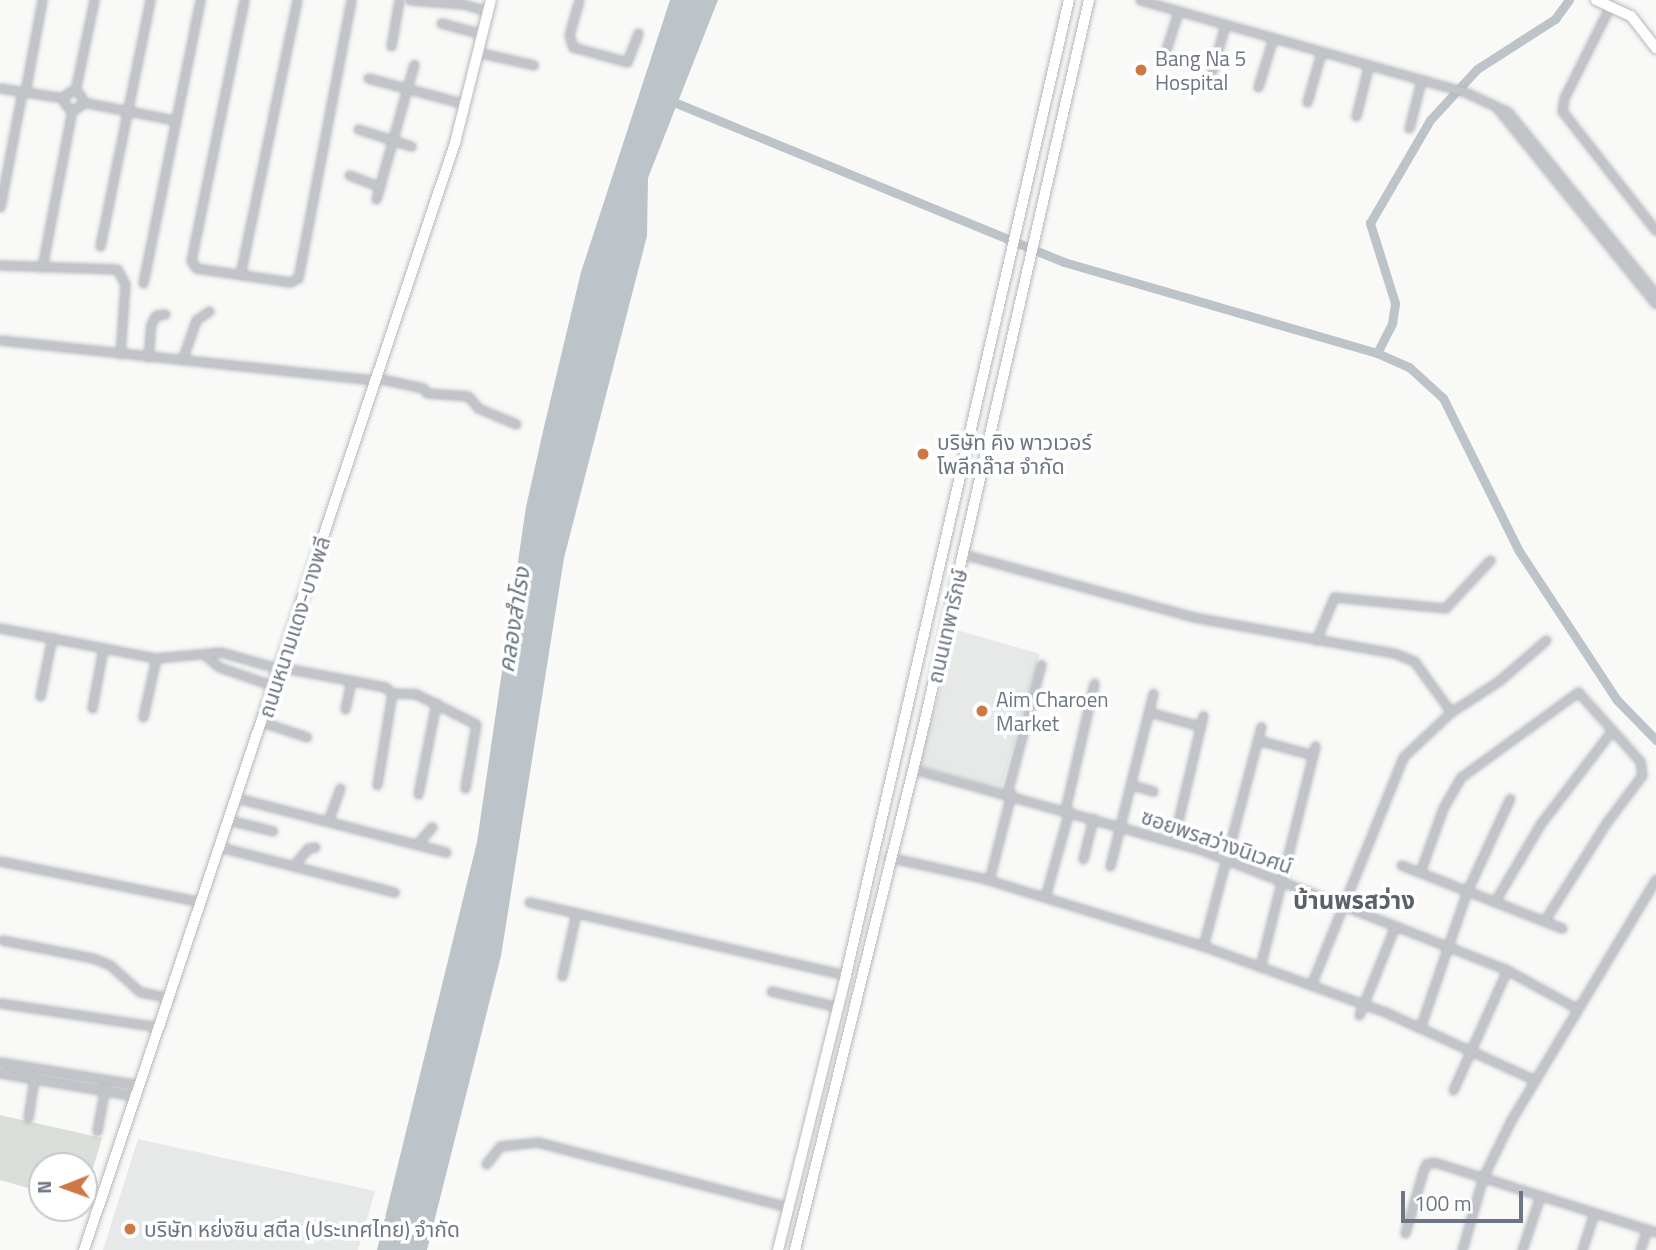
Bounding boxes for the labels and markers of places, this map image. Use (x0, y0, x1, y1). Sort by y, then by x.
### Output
place label: Bang Na 5 Hospital (1155, 45, 1246, 95)
marker: Bang Na 5 Hospital (1133, 62, 1149, 78)
place label: บริษัท คิง พาวเวอร์ โพลีกล๊าส จำกัด (937, 429, 1092, 479)
marker: บริษัท คิง พาวเวอร์ โพลีกล๊าส จำกัด (915, 446, 931, 462)
place label: Aim Charoen Market (996, 686, 1109, 736)
marker: Aim Charoen Market (974, 703, 990, 719)
place label: บริษัท หย่งซิน สตีล (ประเทศไทย) จํากัด (144, 1216, 460, 1242)
marker: บริษัท หย่งซิน สตีล (ประเทศไทย) จํากัด (122, 1221, 138, 1237)

